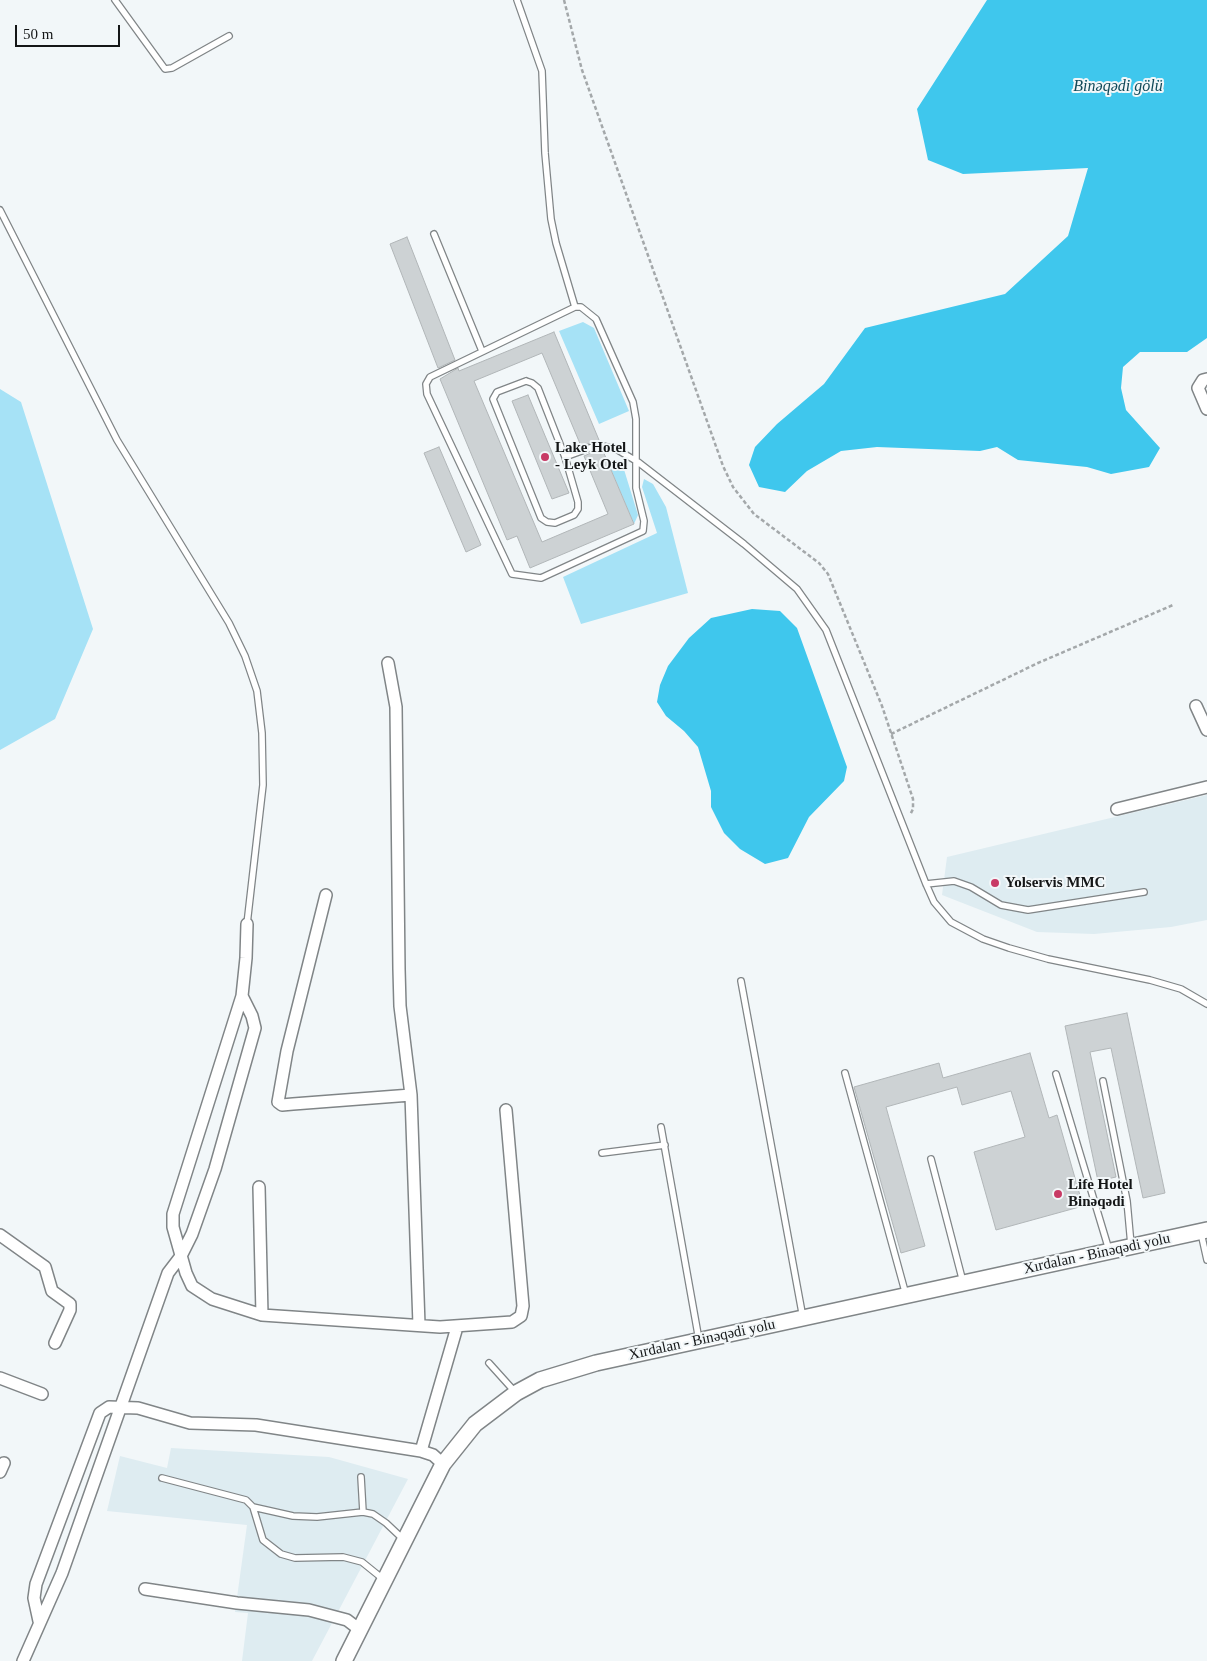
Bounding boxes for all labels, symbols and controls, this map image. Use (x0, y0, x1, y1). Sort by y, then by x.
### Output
scale bar (18, 15, 122, 47)
text: 50 m (23, 26, 53, 42)
water label: Binəqədi gölü (1073, 77, 1163, 97)
place label: Lake Hotel - Leyk Otel (555, 439, 627, 474)
marker: Lake Hotel - Leyk Otel (539, 451, 551, 463)
place label: Yolservis MMC (1005, 874, 1105, 892)
marker: Yolservis MMC (989, 877, 1001, 889)
place label: Life Hotel Binəqədi (1068, 1176, 1133, 1211)
marker: Life Hotel Binəqədi (1052, 1188, 1064, 1200)
street label: Xırdalan - Binəqədi yolu (1022, 1230, 1172, 1278)
street label: Xırdalan - Binəqədi yolu (627, 1316, 777, 1364)

